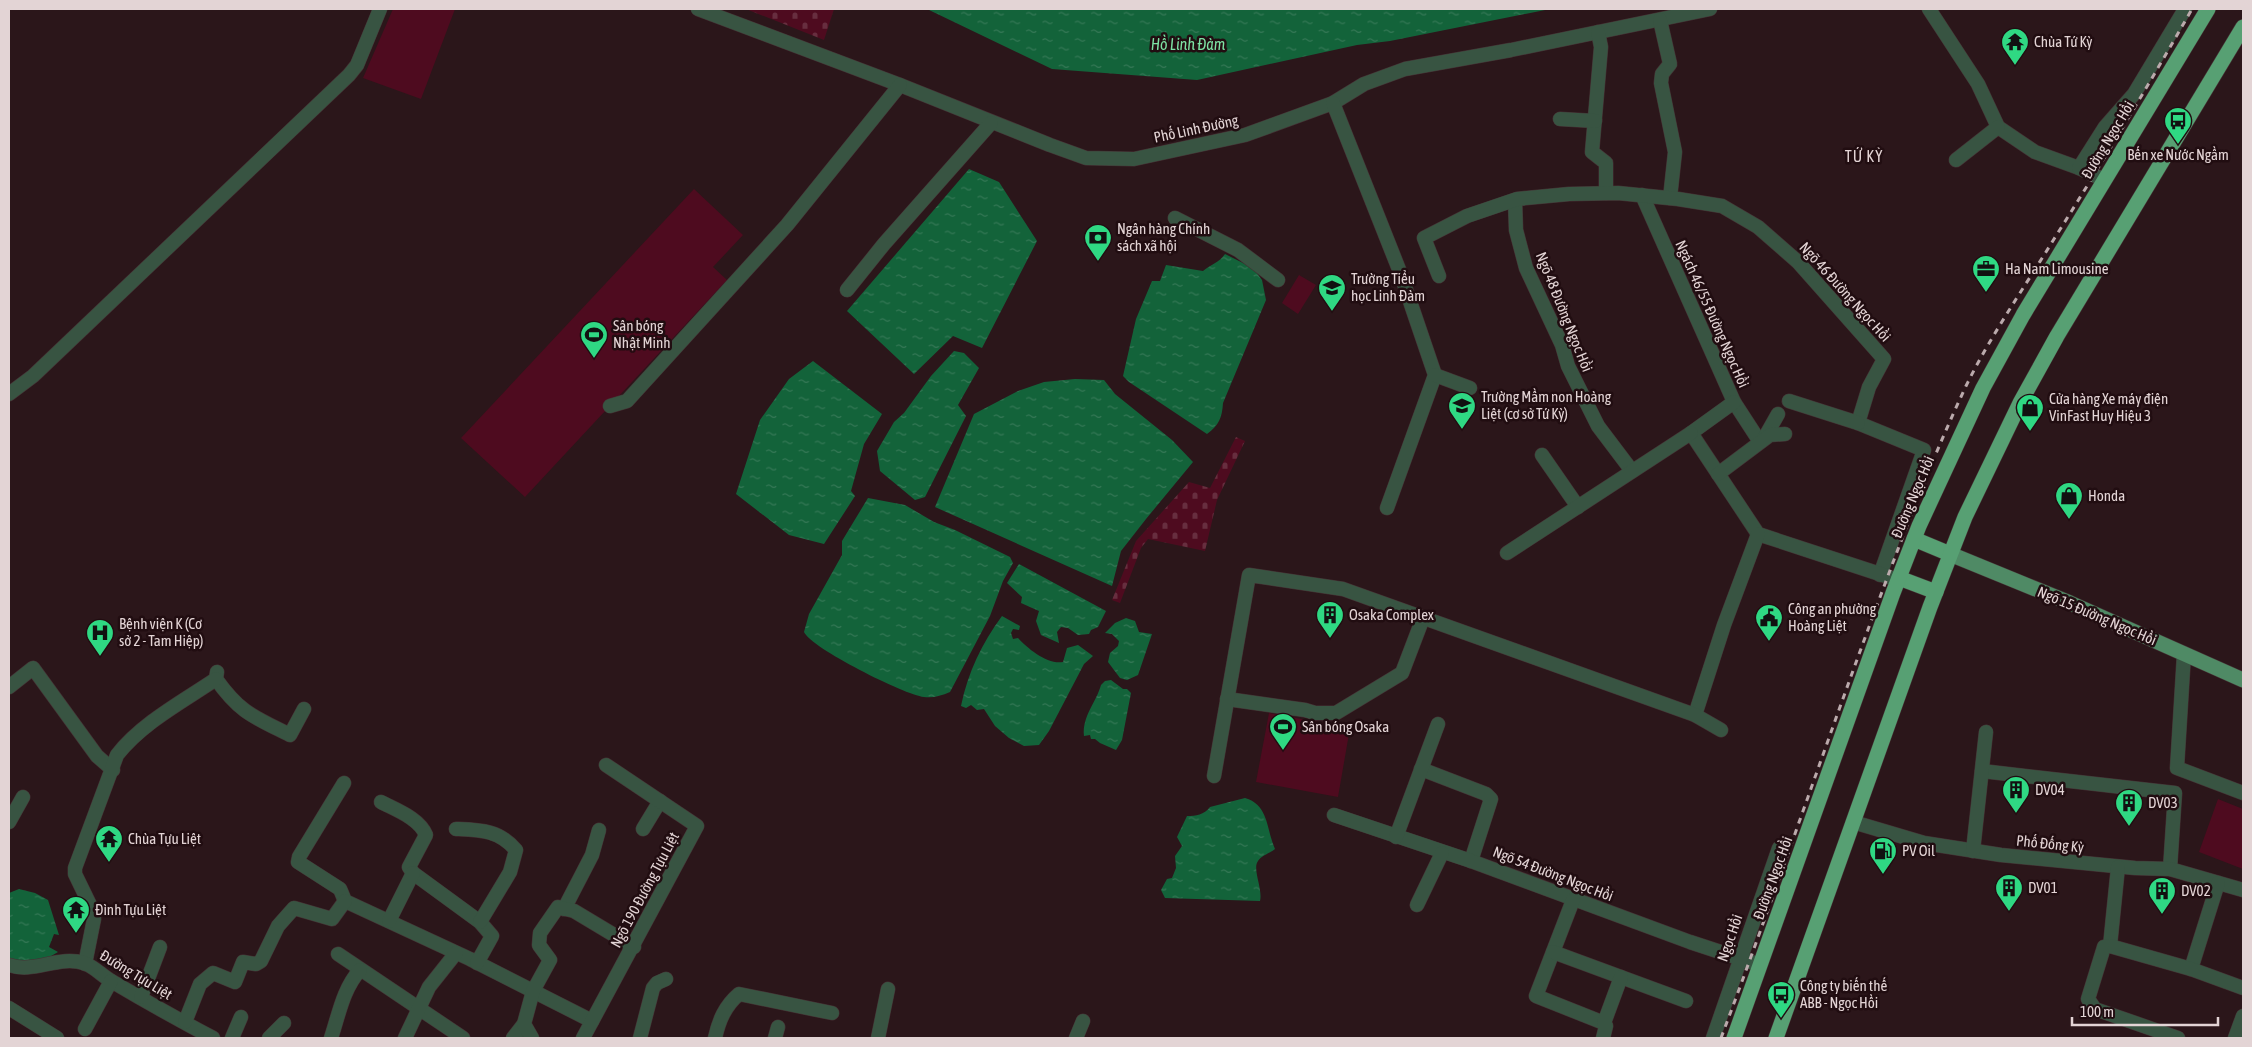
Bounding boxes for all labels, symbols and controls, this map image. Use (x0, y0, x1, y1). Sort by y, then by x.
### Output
temple icon: Chùa Tứ Kỳ (2000, 27, 2030, 66)
place label: Chùa Tứ Kỳ (2034, 33, 2093, 50)
water label: Hồ Linh Đàm (1151, 34, 1226, 53)
street label: Đường Ngọc Hồi (2078, 98, 2137, 182)
bus stop icon: Bến xe Nước Ngầm (2163, 106, 2193, 145)
street label: Phố Linh Đường (1152, 111, 1240, 146)
place label: Bến xe Nước Ngầm (2127, 146, 2229, 163)
district label: TỨ KỲ (1845, 147, 1883, 165)
place label: Ngân hàng Chính sách xã hội (1117, 220, 1210, 254)
bank icon: Ngân hàng Chính sách xã hội (1083, 223, 1113, 262)
street label: Ngách 46/55 Đường Ngọc Hồi (1672, 237, 1753, 390)
street label: Ngõ 46 Đường Ngọc Hồi (1796, 239, 1894, 345)
street label: Ngõ 48 Đường Ngọc Hồi (1533, 249, 1596, 374)
office icon: Ha Nam Limousine (1971, 254, 2001, 293)
place label: Ha Nam Limousine (2005, 260, 2109, 277)
place label: Trường Tiểu học Linh Đàm (1351, 270, 1425, 304)
school or university icon: Trường Tiểu học Linh Đàm (1317, 273, 1347, 312)
place label: Sân bóng Nhật Minh (613, 317, 671, 351)
sports icon: Sân bóng Nhật Minh (579, 320, 609, 359)
place label: Trường Mầm non Hoàng Liệt (cơ sở Tứ Kỳ) (1481, 388, 1612, 422)
place label: Cửa hàng Xe máy điện VinFast Huy Hiệu 3 (2049, 390, 2168, 424)
school or university icon: Trường Mầm non Hoàng Liệt (cơ sở Tứ Kỳ) (1447, 391, 1477, 430)
shop icon: Cửa hàng Xe máy điện VinFast Huy Hiệu 3 (2015, 393, 2045, 432)
street label: Đường Ngọc Hồi (1888, 453, 1937, 540)
shop icon: Honda (2054, 481, 2084, 520)
place label: Honda (2088, 487, 2125, 504)
street label: Ngõ 15 Đường Ngọc Hồi (2035, 583, 2159, 648)
building icon: Osaka Complex (1315, 600, 1345, 639)
place label: Công an phường Hoàng Liệt (1788, 600, 1877, 634)
public building icon: Công an phường Hoàng Liệt (1754, 603, 1784, 642)
place label: Osaka Complex (1349, 606, 1434, 623)
place label: Bệnh viện K (Cơ sở 2 - Tam Hiệp) (119, 615, 203, 649)
hospital icon: Bệnh viện K (Cơ sở 2 - Tam Hiệp) (85, 618, 115, 657)
sports icon: Sân bóng Osaka (1268, 712, 1298, 751)
place label: Sân bóng Osaka (1302, 718, 1389, 735)
building icon: DV04 (2001, 775, 2031, 814)
place label: DV04 (2035, 781, 2065, 798)
building icon: DV03 (2114, 788, 2144, 827)
place label: DV03 (2148, 794, 2178, 811)
temple icon: Chùa Tựu Liệt (94, 824, 124, 863)
street label: Ngõ 190 Đường Tựu Liệt (607, 829, 682, 951)
place label: Chùa Tựu Liệt (128, 830, 201, 847)
street label: Phố Đống Kỳ (2015, 831, 2085, 856)
street label: Đường Ngọc Hồi (1750, 834, 1795, 922)
fuel station icon: PV Oil (1868, 836, 1898, 875)
place label: PV Oil (1902, 842, 1935, 859)
street label: Ngõ 54 Đường Ngọc Hồi (1491, 843, 1616, 904)
building icon: DV01 (1994, 873, 2024, 912)
building icon: DV02 (2147, 876, 2177, 915)
place label: DV01 (2028, 879, 2058, 896)
place label: DV02 (2181, 882, 2211, 899)
temple icon: Đình Tựu Liệt (61, 895, 91, 934)
place label: Đình Tựu Liệt (95, 901, 166, 918)
street label: Ngọc Hồi (1714, 912, 1746, 964)
street label: Đường Tựu Liệt (97, 946, 175, 1003)
place label: Công ty biến thế ABB - Ngọc Hồi (1800, 977, 1887, 1011)
bus stop icon: Công ty biến thế ABB - Ngọc Hồi (1766, 980, 1796, 1019)
scale bar (2072, 994, 2218, 1026)
text: 100 m (2080, 1003, 2114, 1020)

